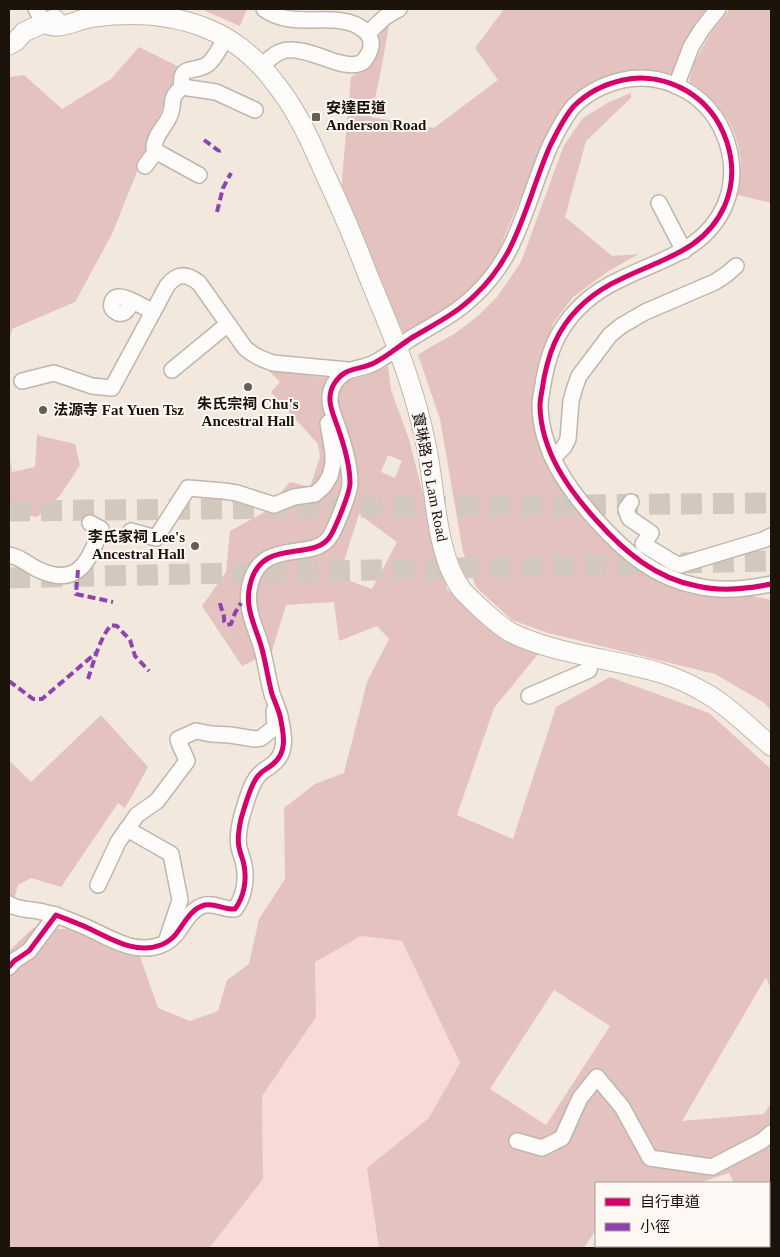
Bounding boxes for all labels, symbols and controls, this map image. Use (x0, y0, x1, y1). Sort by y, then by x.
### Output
place label: 安達臣道 Anderson Road (326, 100, 427, 133)
marker: 安達臣道 Anderson Road (310, 111, 322, 123)
marker: 朱氏宗祠 Chu's Ancestral Hall (242, 381, 254, 393)
place label: 朱氏宗祠 Chu's Ancestral Hall (197, 396, 299, 429)
place label: 法源寺 Fat Yuen Tsz (53, 402, 184, 418)
marker: 法源寺 Fat Yuen Tsz (37, 404, 49, 416)
street label: 寶琳路 Po Lam Road (410, 411, 451, 543)
place label: 李氏家祠 Lee's Ancestral Hall (88, 529, 185, 562)
marker: 李氏家祠 Lee's Ancestral Hall (189, 540, 201, 552)
legend (595, 1182, 770, 1247)
text: 自行車道 (640, 1194, 700, 1210)
text: 小徑 (640, 1219, 670, 1235)

